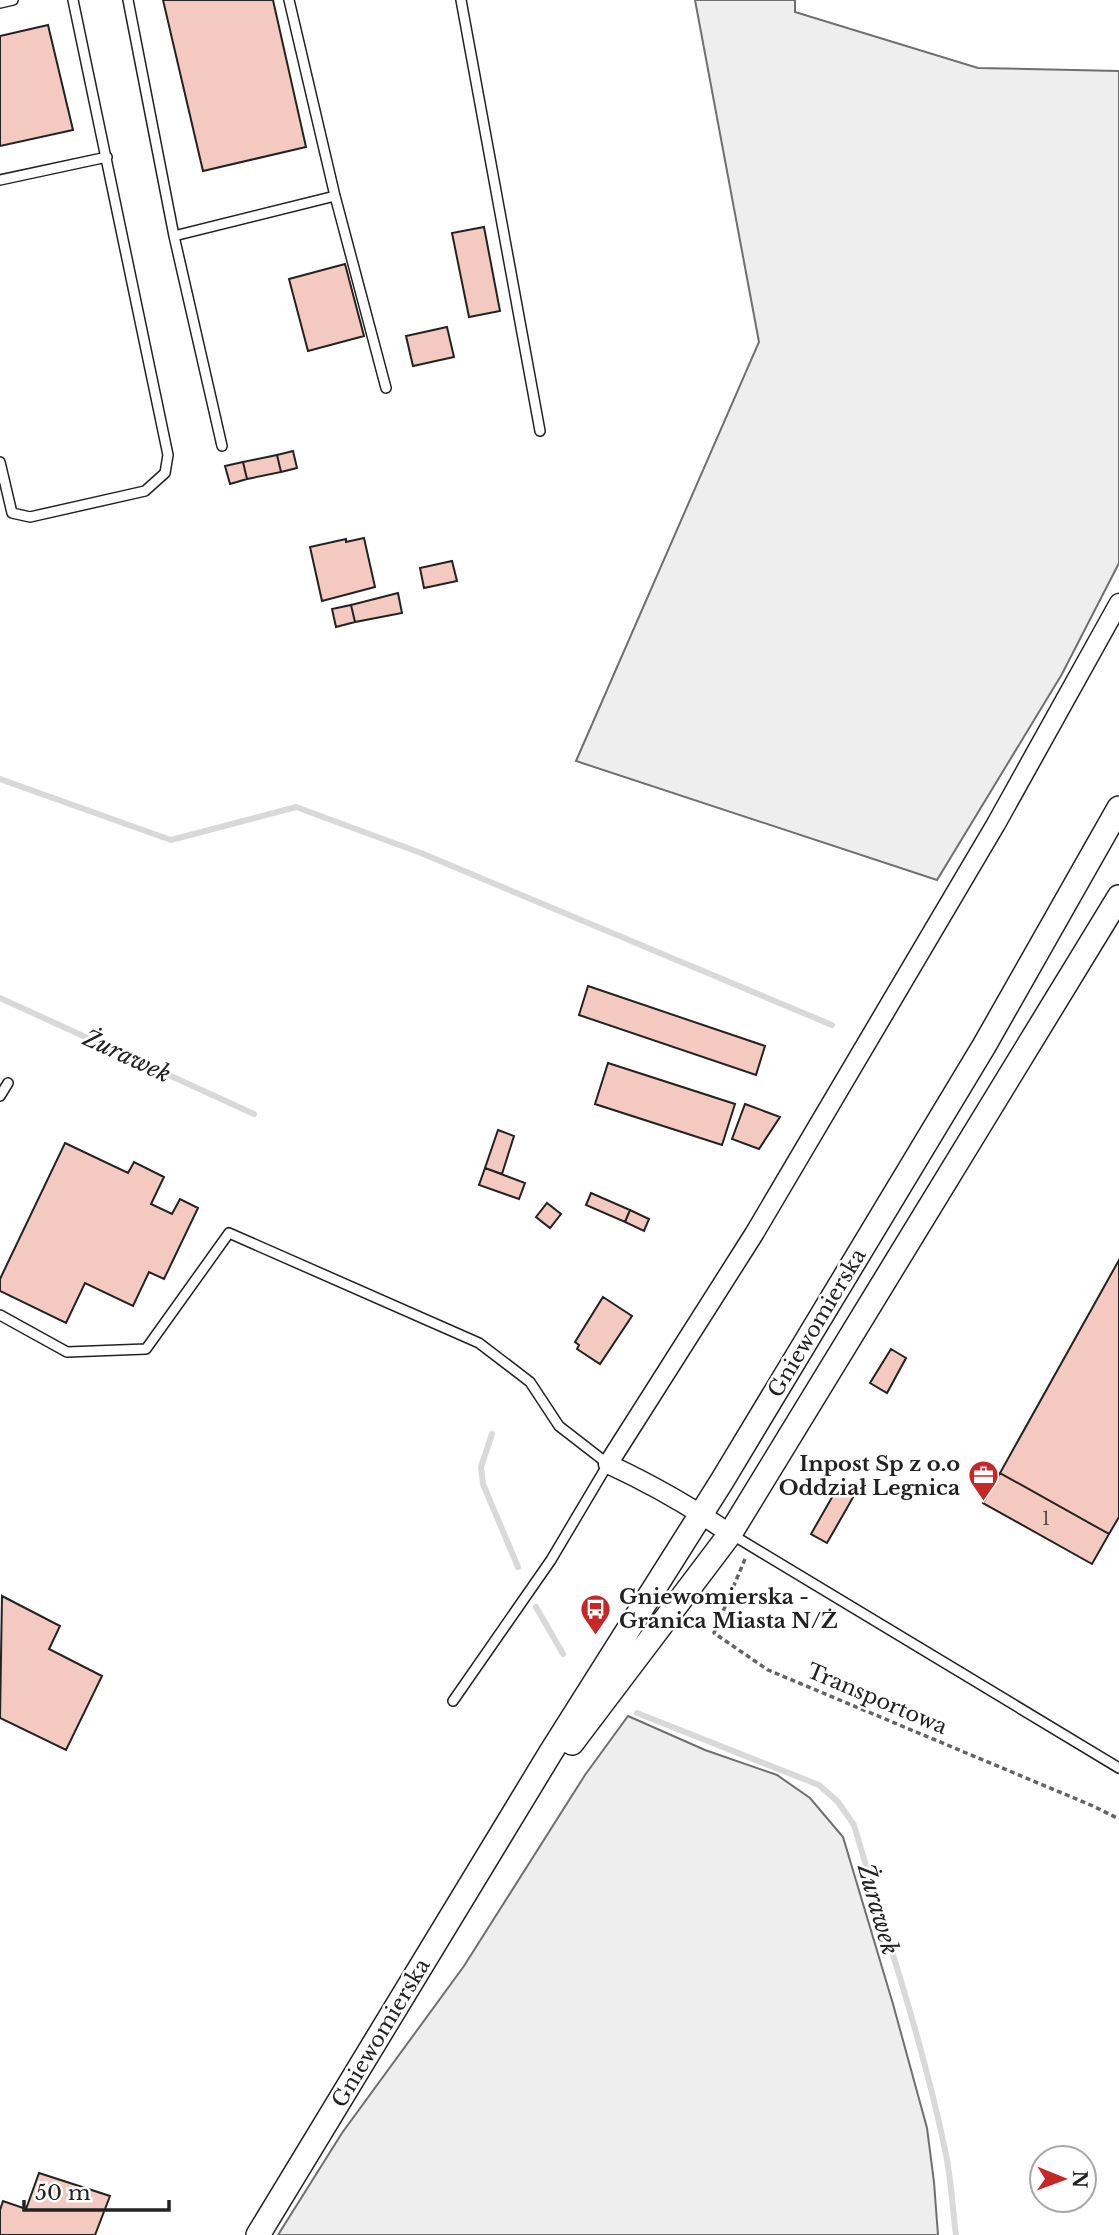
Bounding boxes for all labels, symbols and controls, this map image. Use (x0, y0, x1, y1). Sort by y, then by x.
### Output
water label: Żurawek (78, 1021, 176, 1088)
street label: Gniewomierska (762, 1244, 872, 1402)
place label: Inpost Sp z o.o Oddział Legnica (779, 1451, 960, 1501)
office icon: Inpost Sp z o.o Oddział Legnica (966, 1459, 1000, 1503)
house number: 1 (1042, 1508, 1050, 1530)
place label: Gniewomierska - Granica Miasta N/Ż (619, 1584, 838, 1634)
bus stop icon: Gniewomierska - Granica Miasta N/Ż (579, 1592, 613, 1636)
street label: Transportowa (803, 1658, 951, 1740)
water label: Żurawek (851, 1859, 906, 1958)
street label: Gniewomierska (326, 1954, 436, 2112)
north arrow (1028, 2144, 1098, 2214)
scale bar (24, 2168, 170, 2212)
text: N (1068, 2170, 1091, 2189)
text: 50 m (35, 2180, 91, 2206)

